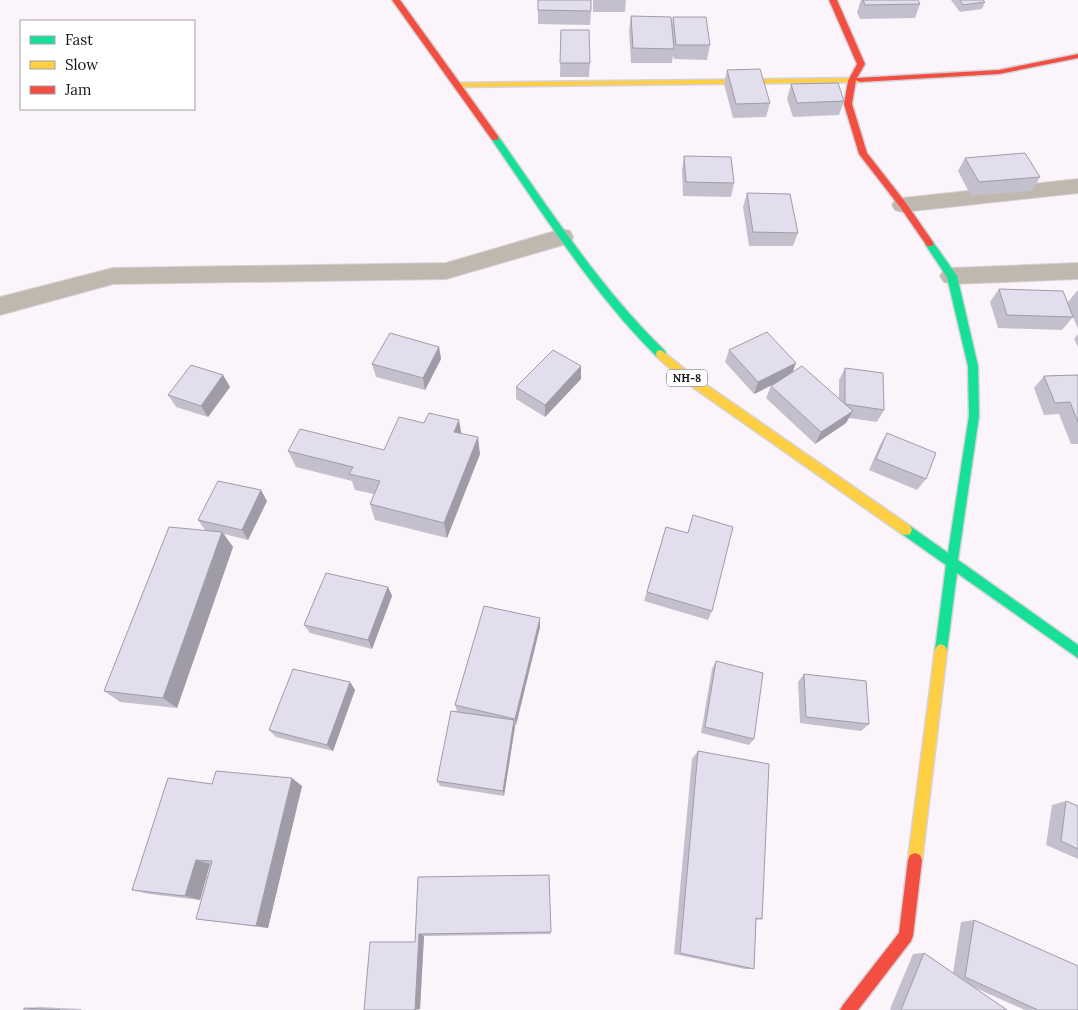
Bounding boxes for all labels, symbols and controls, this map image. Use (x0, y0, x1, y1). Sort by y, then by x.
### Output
legend (20, 20, 195, 110)
text: Fast (65, 30, 93, 49)
text: Slow (65, 55, 98, 74)
text: Jam (64, 80, 92, 99)
road number: NH-8 (667, 369, 707, 386)

